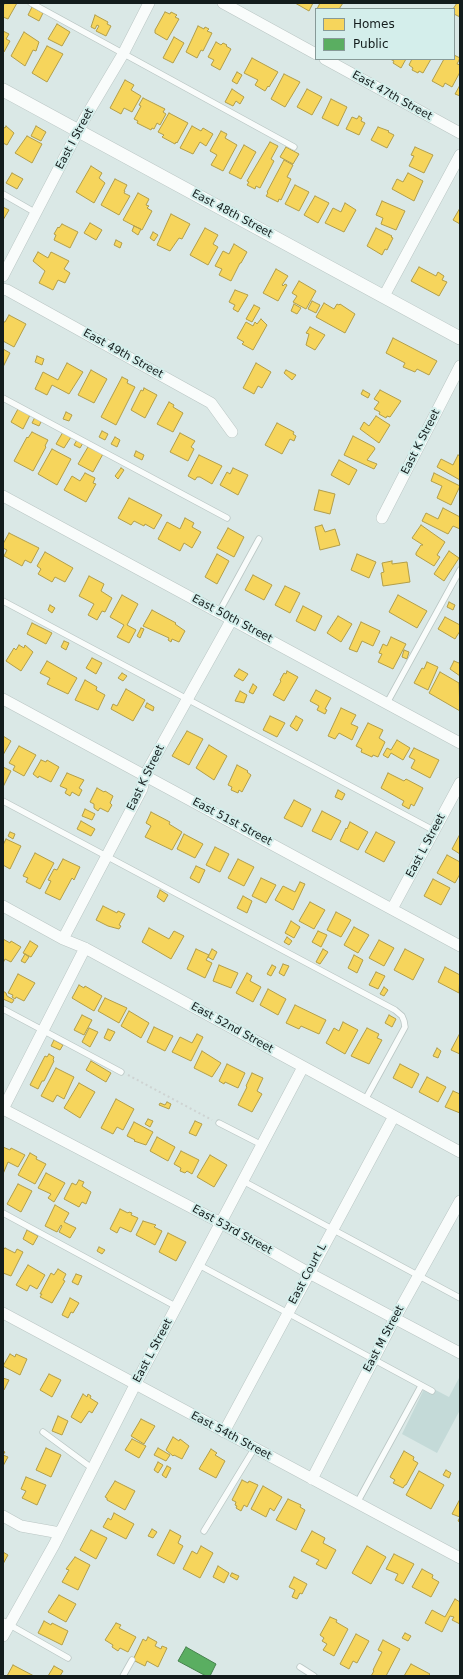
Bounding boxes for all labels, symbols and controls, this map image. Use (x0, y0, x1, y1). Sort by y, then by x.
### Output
legend (315, 8, 455, 60)
text: Homes (353, 17, 395, 31)
text: Public (353, 37, 389, 51)
street label: East 47th Street (350, 69, 434, 123)
street label: East I Street (53, 106, 97, 172)
street label: East 48th Street (189, 187, 275, 241)
street label: East 49th Street (81, 327, 165, 381)
street label: East K Street (399, 407, 443, 477)
street label: East 50th Street (189, 592, 275, 646)
street label: East K Street (124, 743, 168, 813)
street label: East 51st Street (190, 795, 274, 849)
street label: East L Street (404, 812, 448, 880)
street label: East 52nd Street (189, 1000, 275, 1056)
street label: East 53rd Street (190, 1203, 274, 1257)
street label: East Court L (286, 1241, 330, 1307)
street label: East M Street (361, 1303, 407, 1375)
street label: East L Street (131, 1317, 175, 1385)
street label: East 54th Street (188, 1409, 274, 1463)

